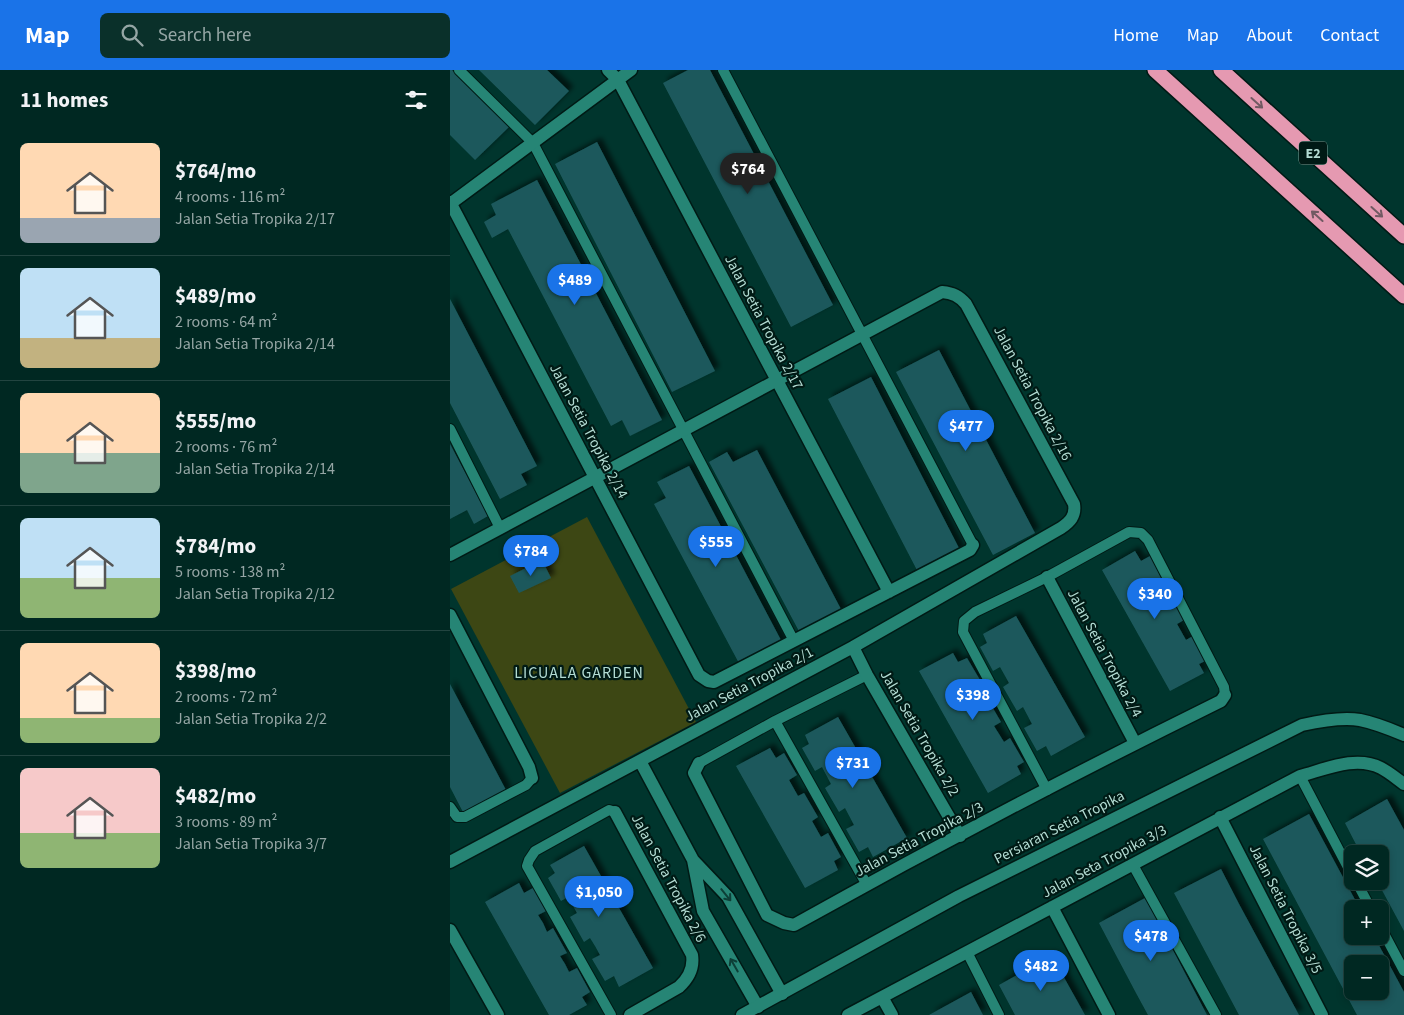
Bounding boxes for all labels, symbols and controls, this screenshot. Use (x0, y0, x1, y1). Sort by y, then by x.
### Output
search box (100, 13, 450, 58)
text: Map (25, 18, 70, 53)
icon: search (118, 21, 146, 49)
text: Search here (158, 22, 251, 49)
text: Home (1113, 23, 1159, 48)
text: Map (1187, 23, 1219, 48)
text: About (1247, 23, 1292, 48)
text: Contact (1320, 23, 1379, 48)
text: 11 homes (20, 85, 108, 115)
icon: filters (402, 86, 430, 114)
one-way arrow (1251, 97, 1264, 109)
road number: E2 (1299, 142, 1327, 165)
pin: $764 (718, 152, 778, 195)
text: $764/mo (175, 156, 256, 186)
text: $764 (731, 158, 765, 180)
icon: home (60, 163, 120, 223)
text: 4 rooms · 116 m² (175, 186, 285, 208)
one-way arrow (1371, 206, 1384, 218)
text: Jalan Setia Tropika 2/17 (175, 208, 335, 230)
one-way arrow (1310, 210, 1323, 222)
street label: Jalan Setia Tropika 2/17 (719, 251, 808, 393)
pin: $489 (545, 264, 605, 306)
text: $489 (558, 269, 592, 291)
text: $489/mo (175, 281, 256, 311)
icon: home (60, 288, 120, 348)
text: 2 rooms · 64 m² (175, 311, 277, 333)
street label: Jalan Setia Tropika 2/16 (988, 322, 1077, 464)
text: Jalan Setia Tropika 2/14 (175, 333, 335, 355)
street label: Jalan Setia Tropika 2/14 (544, 360, 633, 503)
text: $555/mo (175, 406, 256, 436)
pin: $477 (936, 410, 996, 452)
icon: home (60, 413, 120, 473)
text: $477 (949, 415, 983, 437)
text: 2 rooms · 76 m² (175, 436, 277, 458)
text: Jalan Setia Tropika 2/14 (175, 458, 335, 480)
pin: $555 (686, 526, 746, 568)
text: $784/mo (175, 531, 256, 561)
text: $555 (699, 531, 733, 553)
pin: $784 (501, 534, 561, 577)
icon: home (60, 538, 120, 598)
text: $784 (514, 540, 548, 562)
text: 5 rooms · 138 m² (175, 561, 285, 583)
pin: $340 (1125, 578, 1185, 620)
text: Jalan Setia Tropika 2/12 (175, 583, 335, 605)
text: $340 (1138, 583, 1172, 605)
street label: Jalan Setia Tropika 2/4 (1062, 585, 1148, 722)
street label: Jalan Setia Tropika 2/1 (681, 642, 817, 727)
text: $398/mo (175, 656, 256, 686)
district label: LICUALA GARDEN (514, 662, 644, 684)
icon: home (60, 663, 120, 723)
street label: Jalan Setia Tropika 2/2 (875, 666, 964, 800)
pin: $398 (943, 678, 1003, 721)
text: $398 (956, 684, 990, 706)
text: 2 rooms · 72 m² (175, 686, 277, 708)
text: Jalan Setia Tropika 2/2 (175, 708, 327, 730)
pin: $731 (823, 746, 883, 789)
text: $731 (836, 752, 870, 774)
text: $482/mo (175, 781, 256, 811)
street label: Persiaran Setia Tropika (990, 785, 1128, 869)
icon: home (60, 788, 120, 848)
street label: Jalan Setia Tropika 2/3 (851, 797, 987, 882)
street label: Jalan Setia Tropika 2/6 (626, 810, 711, 946)
text: 3 rooms · 89 m² (175, 811, 277, 833)
street label: Jalan Seta Tropika 3/3 (1038, 820, 1170, 903)
text: Jalan Setia Tropika 3/7 (175, 833, 327, 855)
street label: Jalan Setia Tropika 3/5 (1244, 841, 1327, 977)
map controls (1344, 845, 1389, 1000)
button: layers (1344, 845, 1389, 890)
pin: $1,050 (558, 876, 640, 918)
text: $1,050 (575, 881, 623, 903)
one-way arrow (720, 889, 731, 902)
button: + (1344, 900, 1389, 945)
pin: $478 (1121, 920, 1181, 962)
text: $478 (1134, 925, 1168, 947)
pin: $482 (1011, 950, 1071, 992)
text: $482 (1024, 955, 1058, 977)
button: − (1344, 955, 1389, 1000)
one-way arrow (728, 958, 738, 972)

